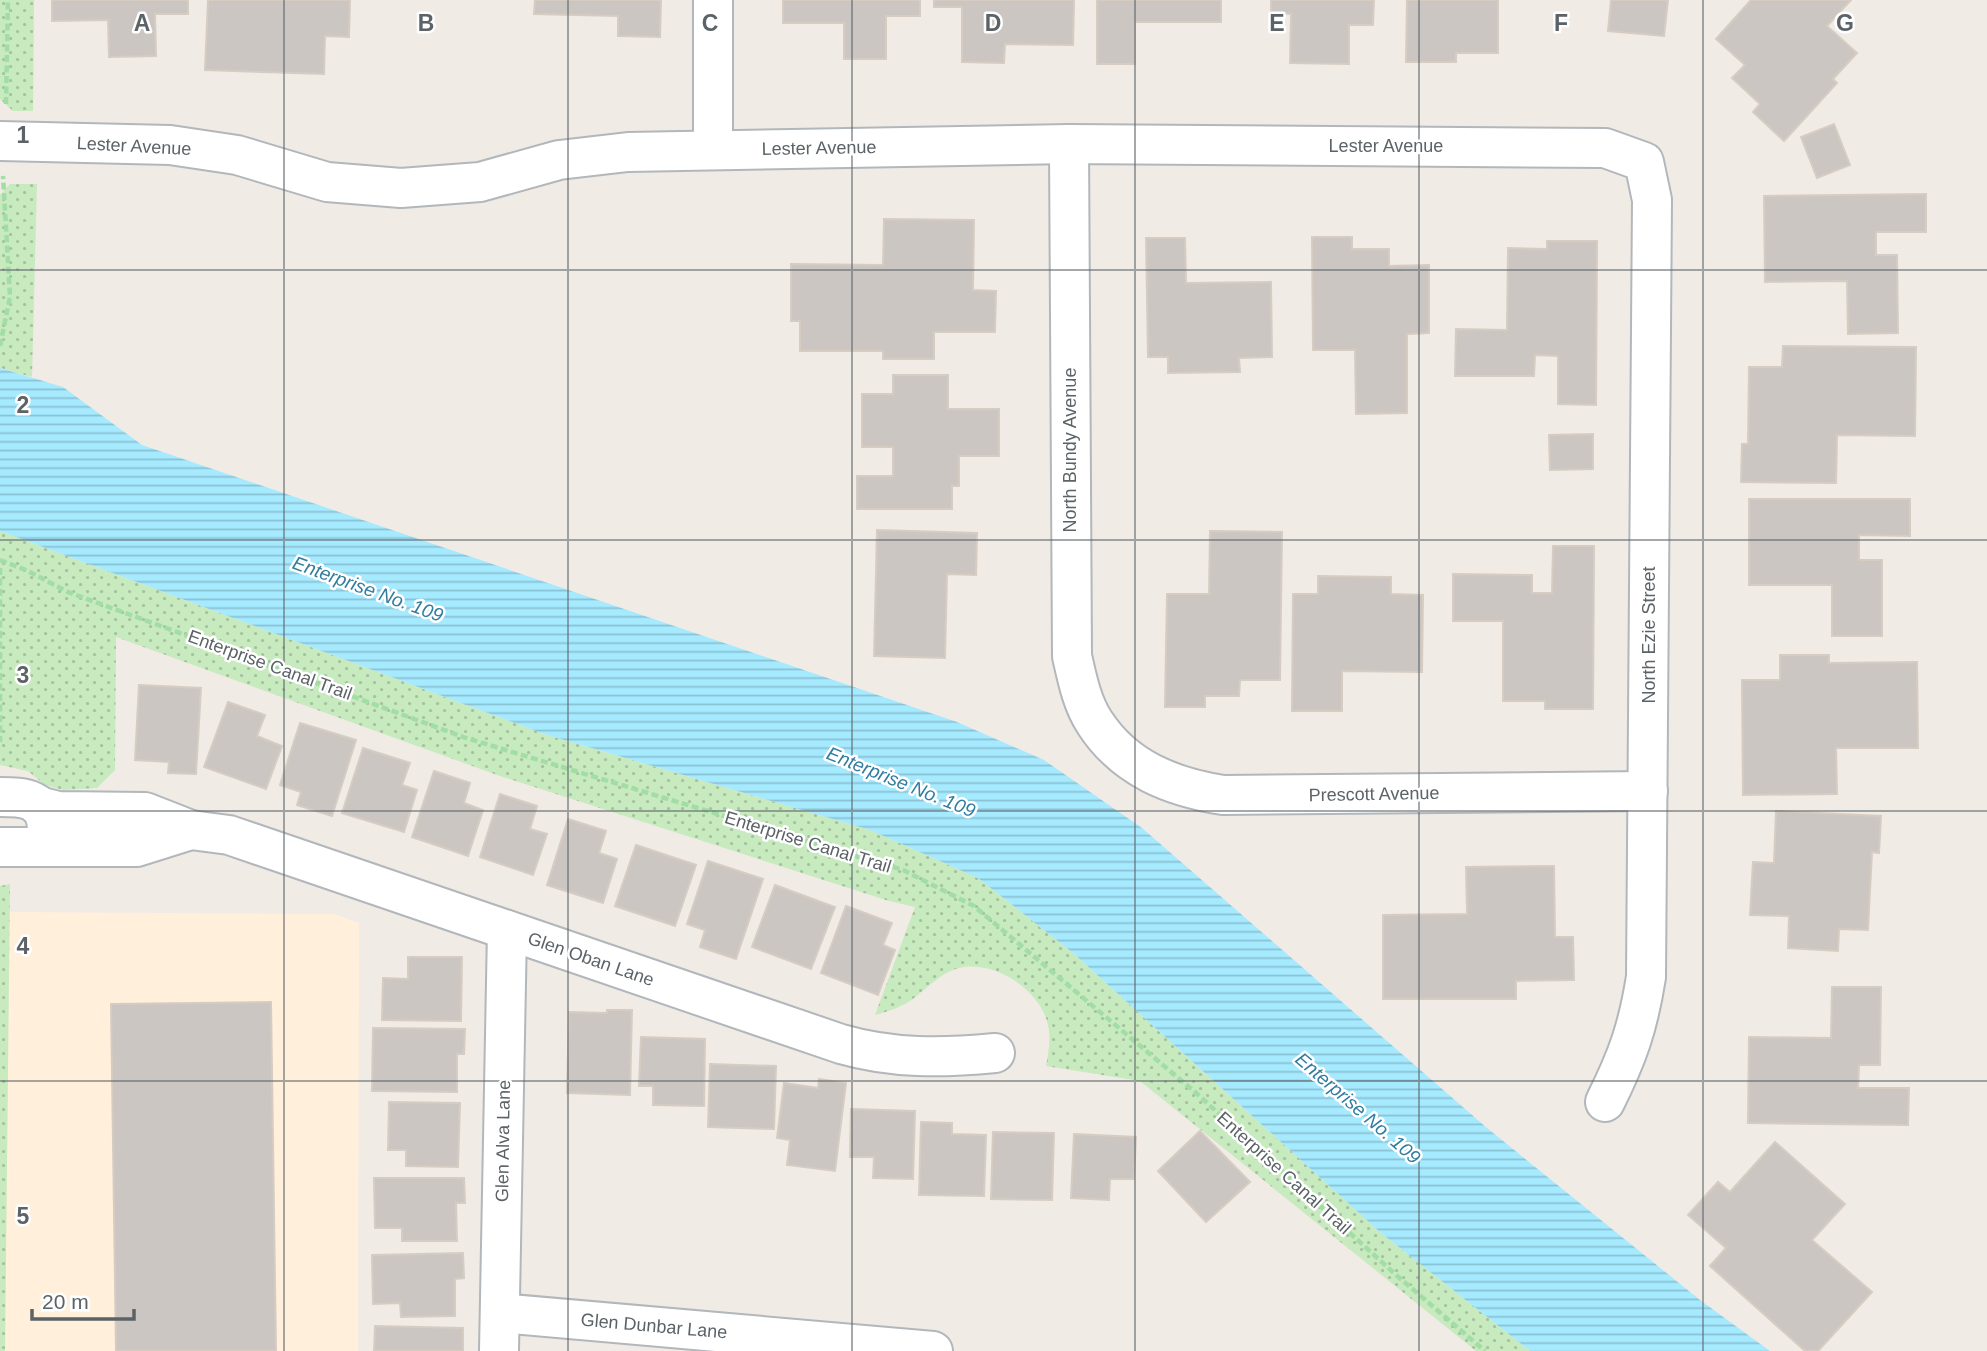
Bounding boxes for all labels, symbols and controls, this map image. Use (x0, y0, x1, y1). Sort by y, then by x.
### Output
text: A (134, 10, 150, 36)
text: B (418, 10, 434, 36)
text: C (702, 10, 718, 36)
text: D (985, 10, 1001, 36)
text: E (1269, 10, 1285, 36)
text: F (1554, 10, 1568, 36)
text: G (1836, 10, 1854, 36)
text: 1 (17, 122, 30, 148)
street label: Lester Avenue (76, 133, 192, 159)
street label: Lester Avenue (1329, 136, 1443, 156)
street label: Lester Avenue (761, 137, 877, 159)
street label: North Bundy Avenue (1060, 368, 1080, 532)
text: 2 (17, 392, 29, 418)
water label: Enterprise No. 109 (290, 552, 446, 626)
street label: North Ezie Street (1639, 566, 1659, 704)
street label: Enterprise Canal Trail (185, 626, 355, 704)
text: 3 (17, 662, 29, 688)
water label: Enterprise No. 109 (824, 743, 979, 822)
street label: Prescott Avenue (1308, 783, 1440, 805)
street label: Enterprise Canal Trail (722, 807, 894, 877)
street label: Glen Oban Lane (525, 928, 657, 990)
text: 4 (17, 933, 30, 959)
water label: Enterprise No. 109 (1291, 1048, 1425, 1168)
street label: Glen Alva Lane (492, 1080, 514, 1202)
street label: Enterprise Canal Trail (1213, 1108, 1355, 1238)
text: 5 (17, 1203, 30, 1229)
scale bar (32, 1278, 133, 1322)
text: 20 m (42, 1290, 89, 1313)
street label: Glen Dunbar Lane (580, 1310, 728, 1342)

